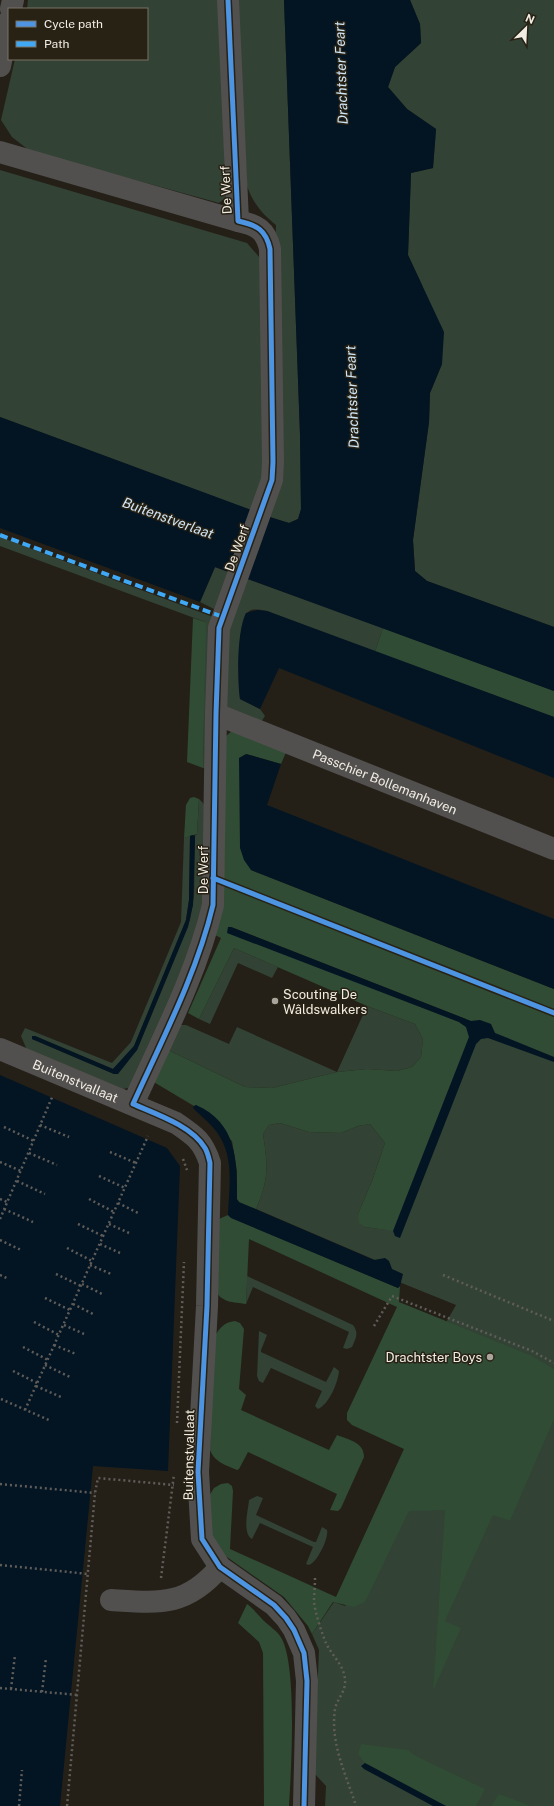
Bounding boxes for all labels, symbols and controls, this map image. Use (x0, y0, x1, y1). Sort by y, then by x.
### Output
legend (8, 8, 148, 60)
north arrow (506, 8, 546, 48)
text: N (524, 12, 536, 26)
text: Cycle path (44, 17, 103, 31)
water label: Drachtster Feart (331, 20, 351, 125)
text: Path (44, 37, 70, 51)
street label: De Werf (217, 165, 235, 215)
water label: Drachtster Feart (342, 344, 362, 449)
water label: Buitenstverlaat (120, 494, 217, 542)
street label: De Werf (222, 523, 252, 573)
street label: Passchier Bollemanhaven (311, 746, 459, 817)
street label: De Werf (196, 846, 211, 894)
place label: Scouting De Wâldswalkers (283, 987, 367, 1017)
marker: Scouting De Wâldswalkers (270, 996, 280, 1006)
street label: Buitenstvallaat (31, 1056, 121, 1105)
place label: Drachtster Boys (385, 1350, 482, 1365)
marker: Drachtster Boys (485, 1352, 495, 1362)
street label: Buitenstvallaat (181, 1409, 197, 1501)

